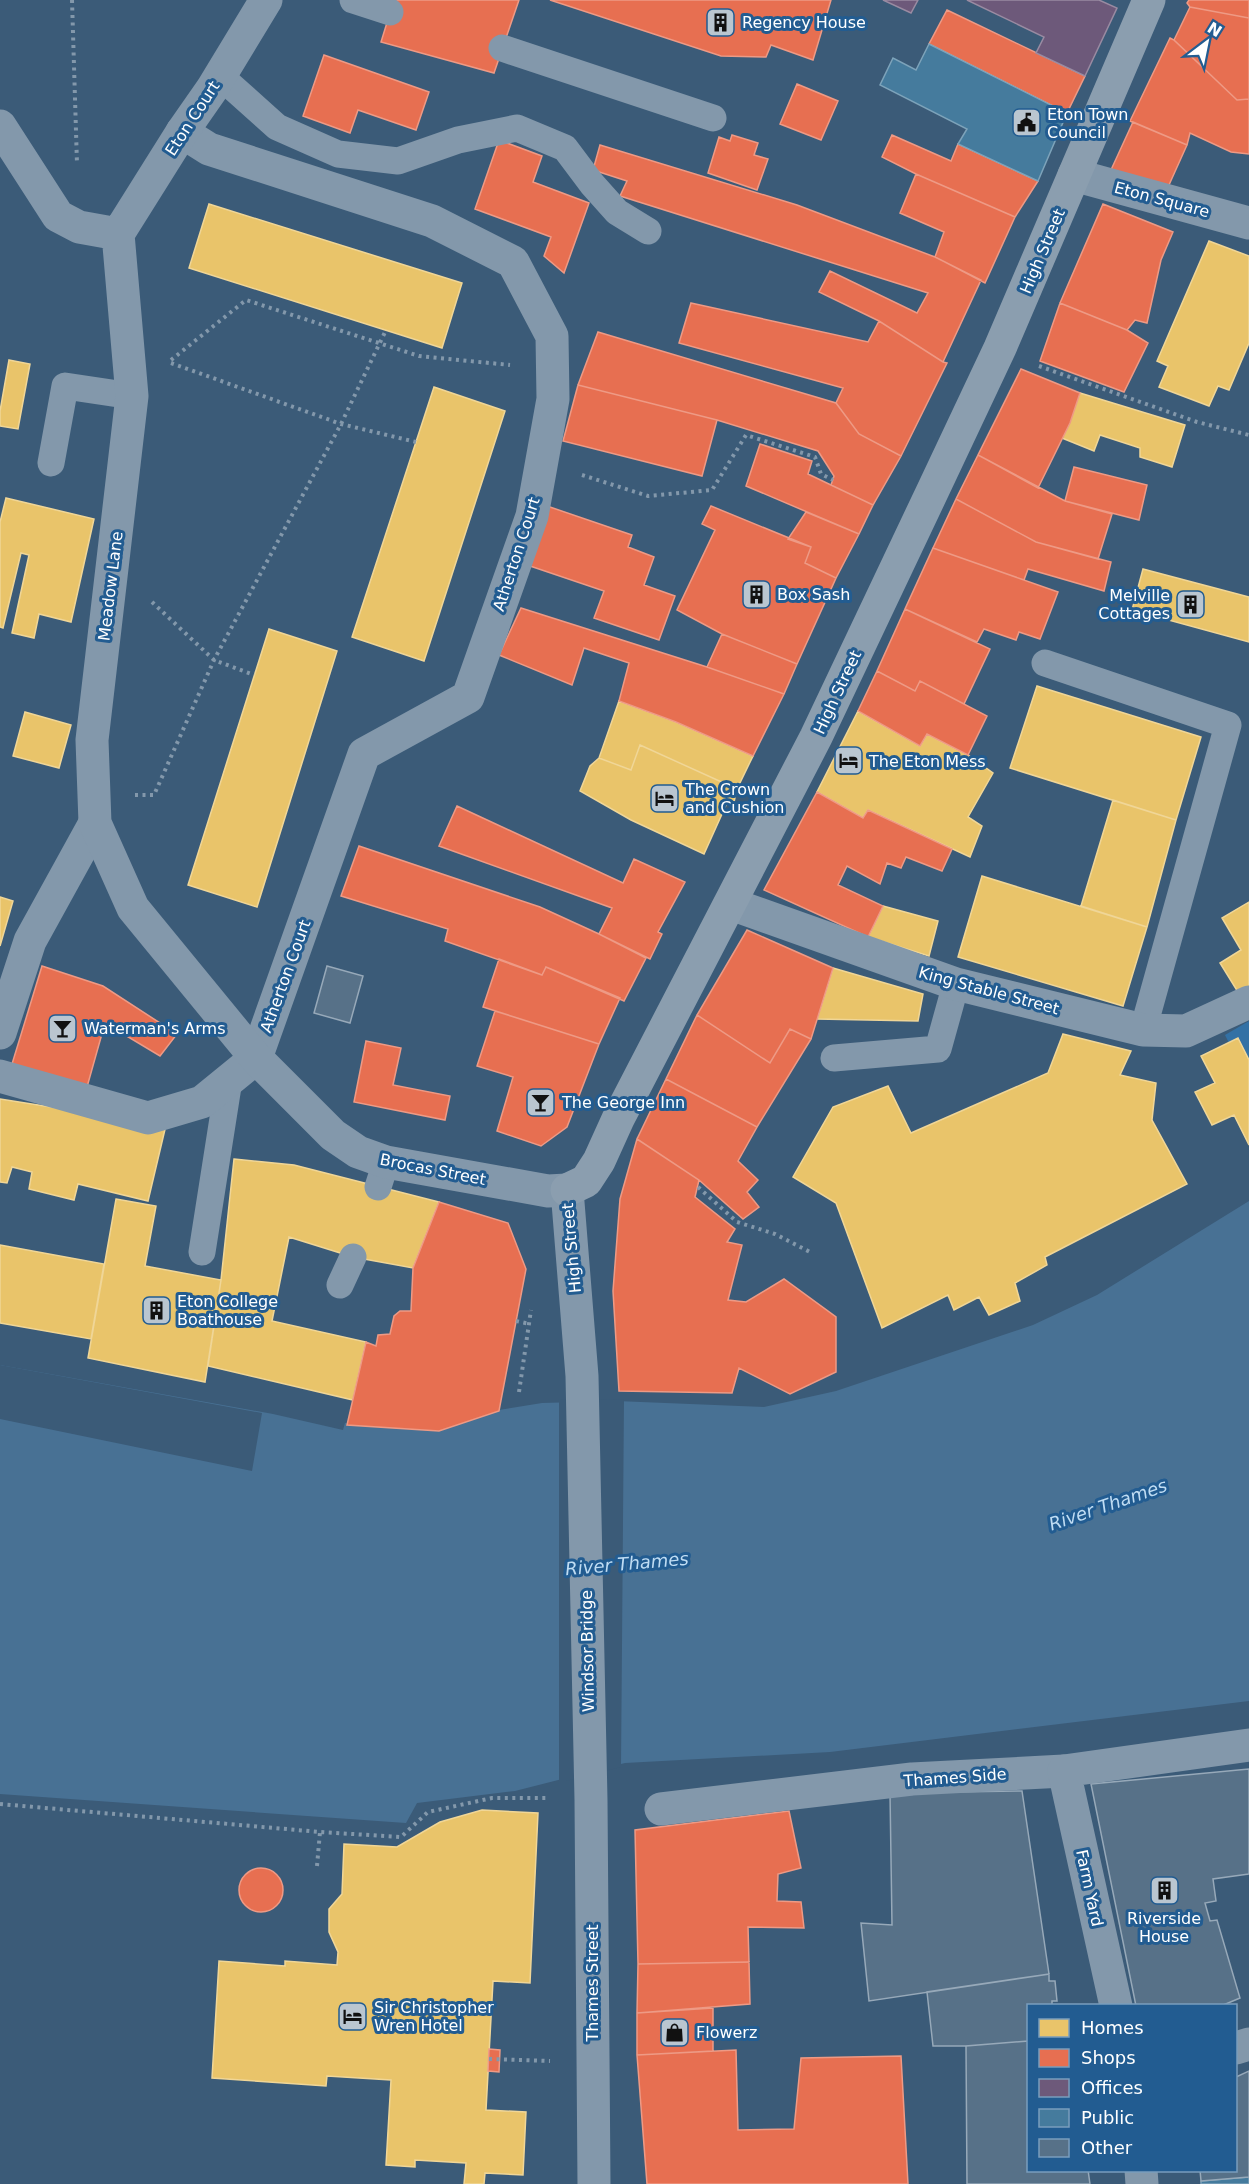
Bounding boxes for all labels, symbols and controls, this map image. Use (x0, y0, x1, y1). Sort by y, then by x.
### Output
building icon: Regency House (705, 6, 737, 38)
north arrow (1177, 12, 1237, 72)
place label: Regency House (742, 13, 866, 32)
text: N (1204, 18, 1225, 41)
street label: Eton Court (161, 77, 224, 159)
place label: Eton Town Council (1047, 105, 1128, 142)
public building icon: Eton Town Council (1010, 107, 1042, 139)
street label: Eton Square (1112, 178, 1212, 221)
street label: High Street (1016, 206, 1069, 297)
street label: Atherton Court (489, 495, 544, 614)
street label: Meadow Lane (94, 530, 127, 642)
building icon: Box Sash (740, 578, 772, 610)
place label: Box Sash (777, 585, 850, 604)
place label: Melville Cottages (1098, 586, 1170, 623)
building icon: Melville Cottages (1175, 588, 1207, 620)
street label: High Street (810, 647, 865, 737)
hotel icon: The Eton Mess (832, 745, 864, 777)
place label: The Eton Mess (868, 752, 986, 771)
place label: The Crown and Cushion (684, 780, 784, 817)
hotel icon: The Crown and Cushion (648, 782, 680, 814)
street label: Atherton Court (256, 917, 315, 1035)
street label: King Stable Street (917, 963, 1061, 1018)
bar icon: Waterman's Arms (47, 1012, 79, 1044)
place label: Waterman's Arms (84, 1019, 226, 1038)
bar icon: The George Inn (525, 1086, 557, 1118)
place label: The George Inn (561, 1093, 685, 1112)
street label: Brocas Street (378, 1150, 488, 1189)
street label: High Street (558, 1202, 585, 1294)
place label: Eton College Boathouse (177, 1292, 278, 1329)
building icon: Eton College Boathouse (140, 1294, 172, 1326)
water label: River Thames (1046, 1474, 1170, 1535)
water label: River Thames (564, 1548, 690, 1579)
street label: Windsor Bridge (577, 1590, 598, 1712)
street label: Thames Side (902, 1764, 1007, 1791)
street label: Farm Yard (1072, 1848, 1107, 1928)
building icon: Riverside House (1148, 1874, 1180, 1906)
place label: Riverside House (1127, 1909, 1201, 1946)
street label: Thames Street (583, 1924, 602, 2043)
place label: Sir Christopher Wren Hotel (374, 1998, 494, 2035)
hotel icon: Sir Christopher Wren Hotel (337, 2000, 369, 2032)
legend (1027, 2004, 1237, 2172)
shop icon: Flowerz (659, 2016, 691, 2048)
text: Homes (1081, 2017, 1144, 2038)
place label: Flowerz (696, 2023, 757, 2042)
text: Shops (1081, 2047, 1136, 2068)
text: Offices (1081, 2077, 1143, 2098)
text: Public (1081, 2107, 1134, 2128)
text: Other (1081, 2137, 1133, 2158)

